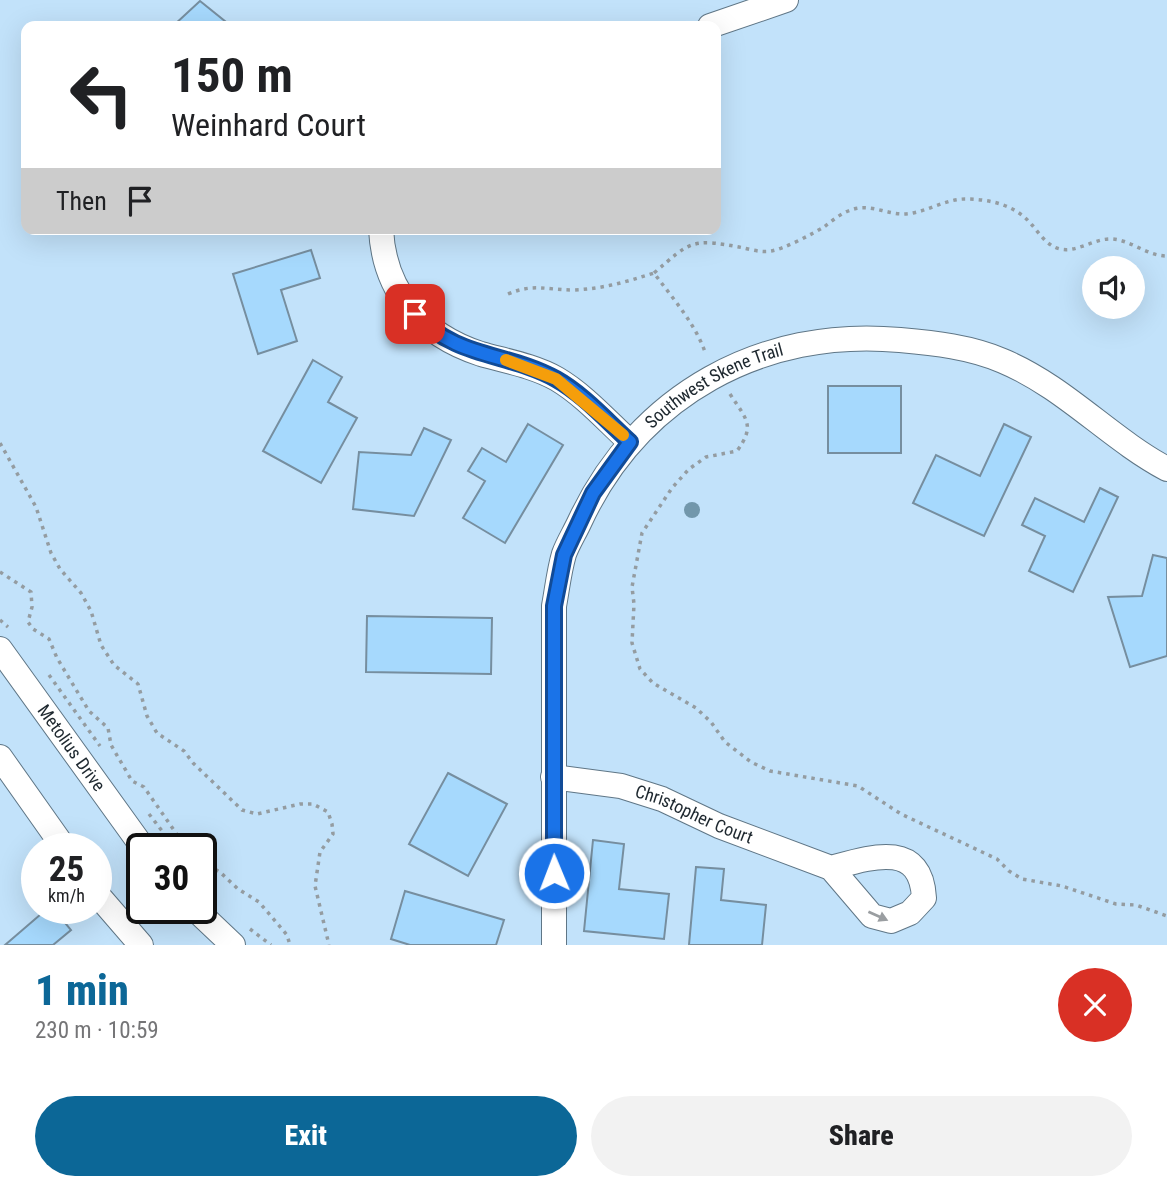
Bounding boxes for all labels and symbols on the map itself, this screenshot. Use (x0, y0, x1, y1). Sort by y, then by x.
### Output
pin (385, 284, 445, 344)
street label: Southwest Skene Trail (640, 339, 785, 432)
street label: Metolius Drive (34, 700, 110, 795)
street label: Christopher Court (633, 780, 756, 848)
speed limit sign: 30 (126, 833, 217, 924)
position arrow (517, 836, 591, 910)
one-way arrow (868, 910, 889, 921)

